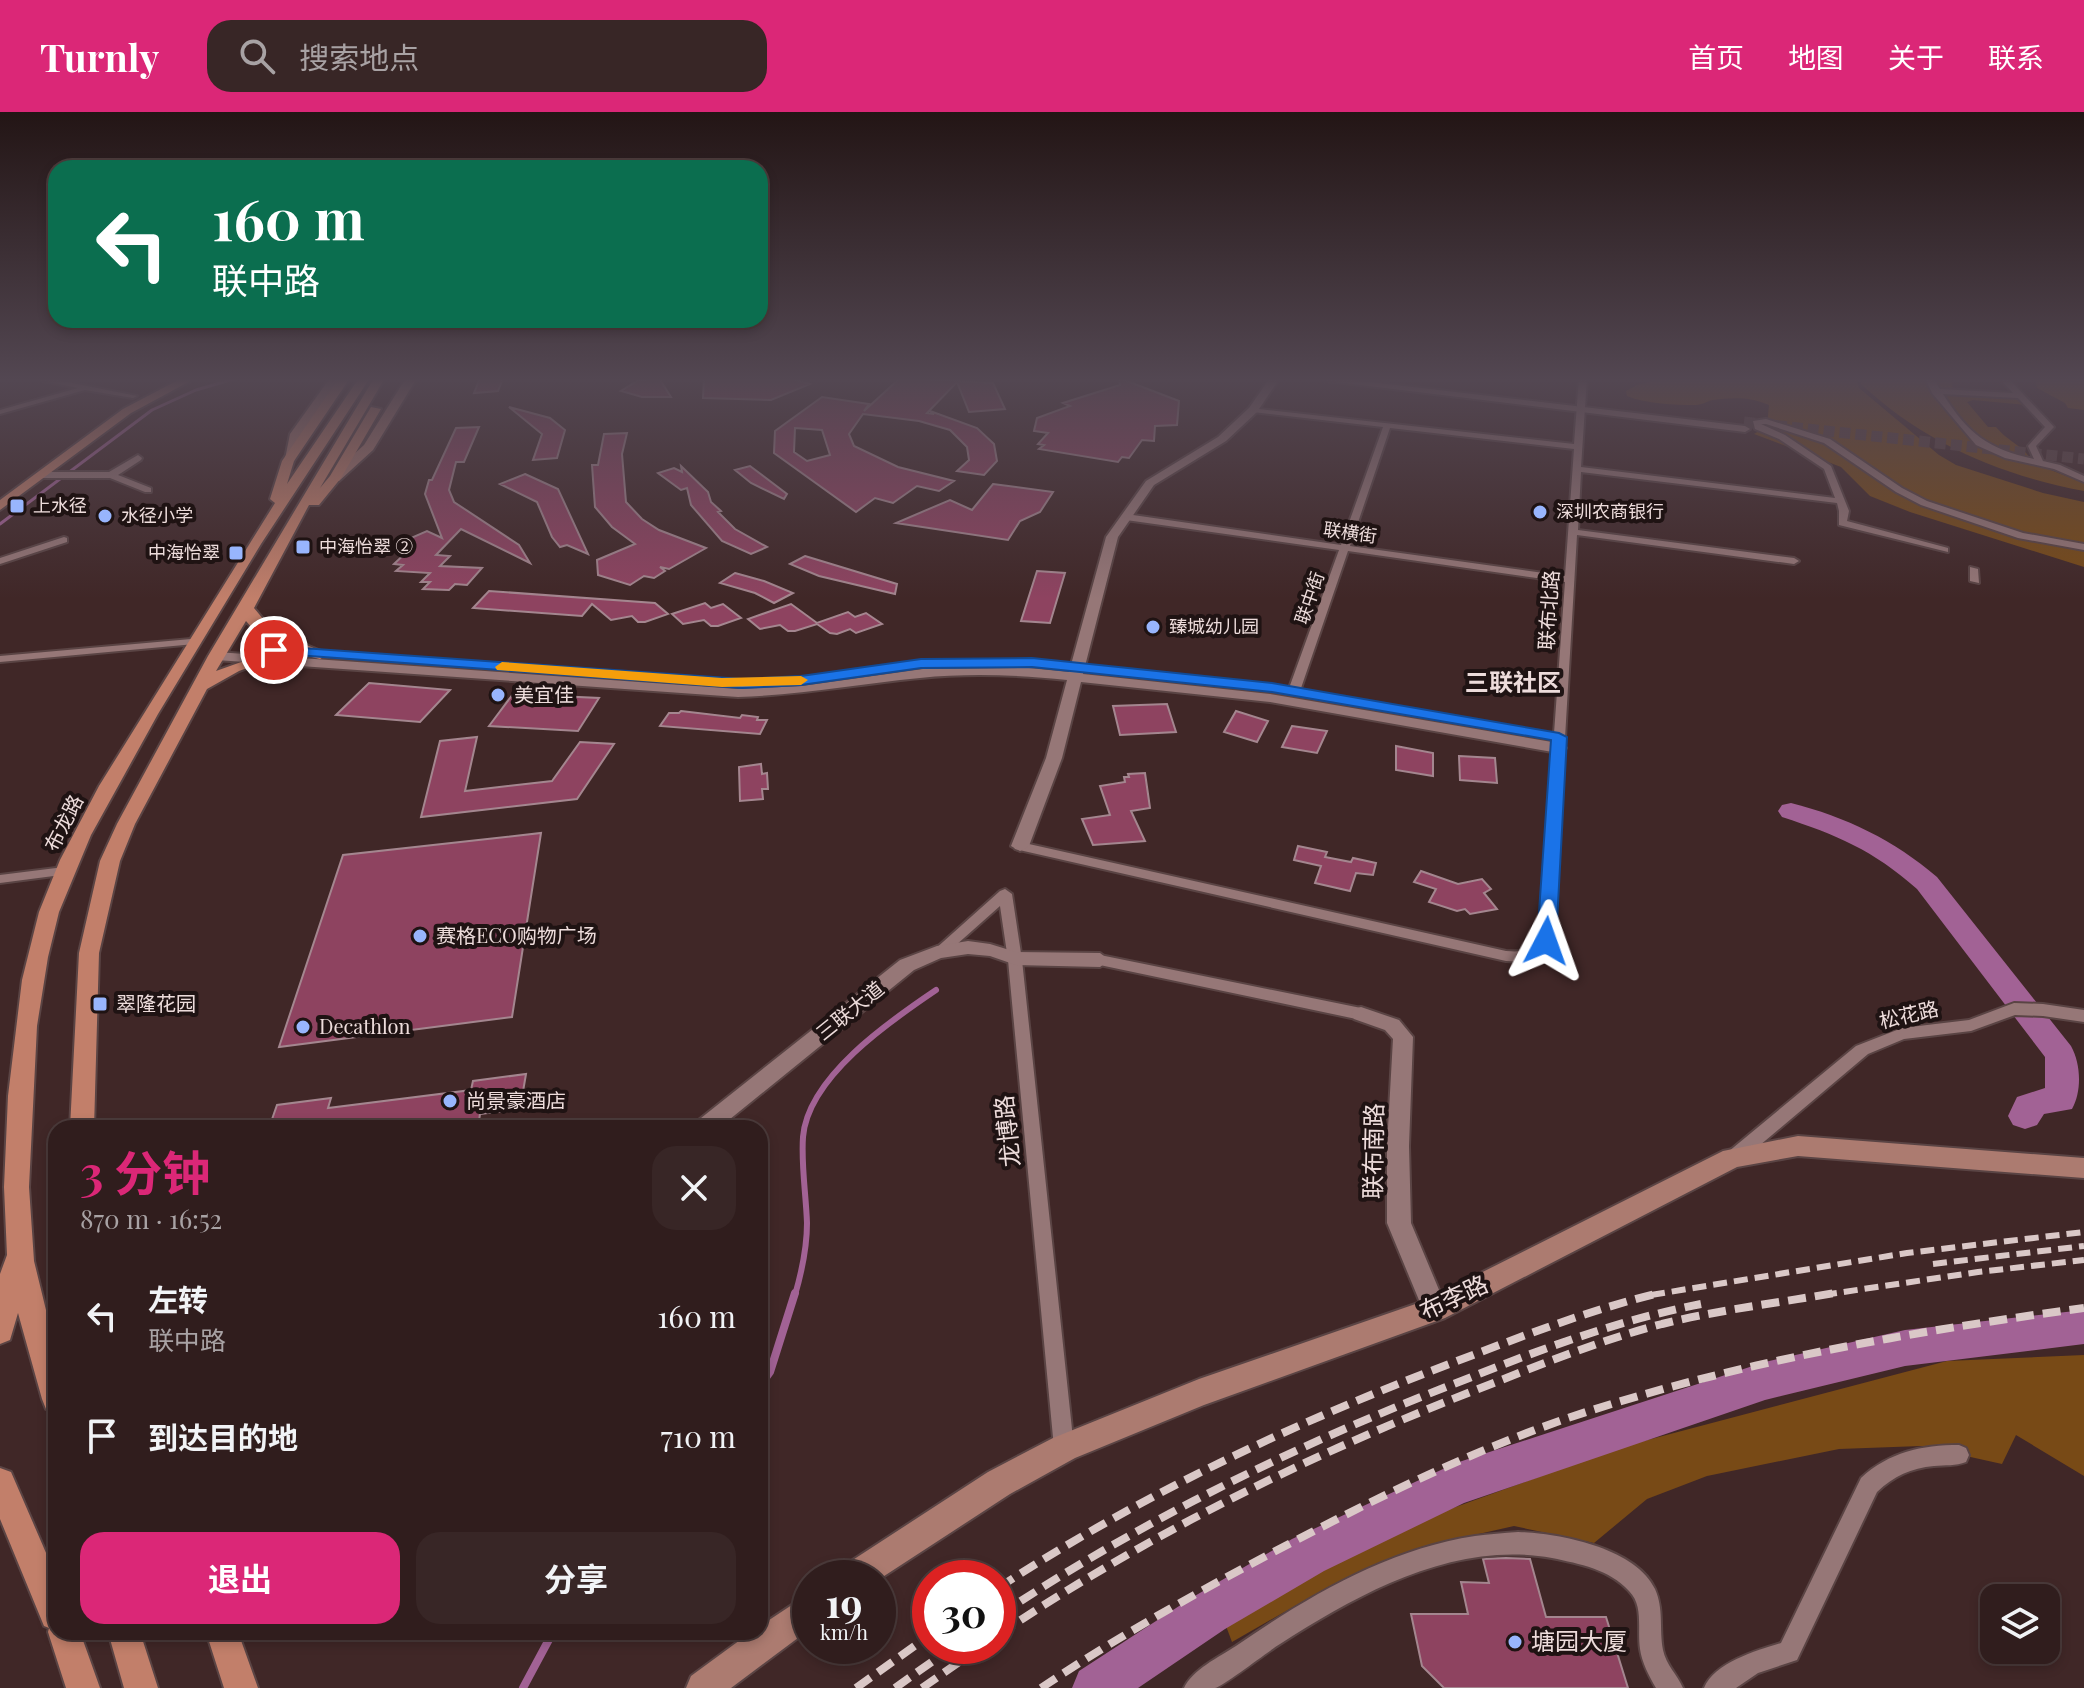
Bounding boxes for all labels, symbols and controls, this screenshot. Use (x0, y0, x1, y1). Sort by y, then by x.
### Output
search box (207, 20, 767, 92)
text: Turnly (40, 31, 159, 82)
icon: search (235, 34, 279, 78)
text: 搜索地点 (299, 37, 419, 77)
text: 首页 (1688, 38, 1744, 75)
text: 地图 (1788, 38, 1844, 75)
text: 关于 (1888, 38, 1944, 75)
text: 联系 (1988, 38, 2044, 75)
text: 160 m (212, 180, 365, 255)
icon: left (80, 192, 184, 296)
text: 联中路 (212, 255, 320, 303)
place label: 上水径 (33, 493, 87, 517)
marker: 上水径 (8, 497, 26, 515)
place label: 深圳农商银行 (1556, 499, 1664, 523)
place label: 水径小学 (121, 503, 193, 527)
marker: 深圳农商银行 (1531, 503, 1549, 521)
marker: 水径小学 (96, 507, 114, 525)
street label: 联横街 (1322, 516, 1379, 548)
place label: 中海怡翠 ② (319, 534, 413, 558)
marker: 中海怡翠 ② (294, 538, 312, 556)
place label: 中海怡翠 (148, 540, 220, 564)
marker: 中海怡翠 (227, 544, 245, 562)
street label: 联中街 (1289, 568, 1329, 627)
street label: 联布北路 (1531, 569, 1564, 651)
place label: 臻城幼儿园 (1169, 614, 1259, 638)
pin (240, 616, 308, 684)
marker: 臻城幼儿园 (1144, 618, 1162, 636)
icon: arrive (252, 628, 296, 672)
district label: 三联社区 (1465, 665, 1561, 697)
place label: 美宜佳 (514, 680, 574, 707)
marker: 美宜佳 (489, 686, 507, 704)
street label: 布龙路 (37, 789, 88, 855)
position arrow (1504, 899, 1588, 983)
place label: 赛格ECO购物广场 (436, 921, 597, 948)
marker: 赛格ECO购物广场 (411, 927, 429, 945)
street label: 三联大道 (809, 974, 889, 1045)
place label: 翠隆花园 (116, 989, 196, 1016)
street label: 松花路 (1876, 994, 1941, 1033)
marker: 翠隆花园 (91, 995, 109, 1013)
place label: Decathlon (319, 1012, 411, 1039)
marker: Decathlon (294, 1018, 312, 1036)
place label: 尚景豪酒店 (466, 1086, 566, 1113)
marker: 尚景豪酒店 (441, 1092, 459, 1110)
street label: 龙博路 (986, 1094, 1026, 1169)
street label: 联布南路 (1355, 1103, 1389, 1199)
text: 3 分钟 (80, 1139, 210, 1203)
button: close (652, 1146, 736, 1230)
text: 870 m · 16:52 (80, 1201, 222, 1236)
street label: 布李路 (1414, 1266, 1493, 1326)
text: 左转 (148, 1279, 208, 1319)
icon: left (80, 1294, 124, 1338)
text: 160 m (657, 1296, 736, 1336)
text: 联中路 (148, 1322, 226, 1357)
icon: arrive (80, 1414, 124, 1458)
text: 710 m (661, 1416, 736, 1456)
text: 到达目的地 (148, 1417, 298, 1457)
button: 退出 (80, 1532, 400, 1624)
button: 分享 (416, 1532, 736, 1624)
speed limit sign: 30 (912, 1560, 1016, 1664)
text: 19 (825, 1575, 863, 1628)
map controls (1980, 1584, 2060, 1664)
button: layers (1980, 1584, 2060, 1664)
text: km/h (820, 1618, 868, 1645)
place label: 塘园大厦 (1531, 1624, 1627, 1656)
marker: 塘园大厦 (1506, 1633, 1524, 1651)

